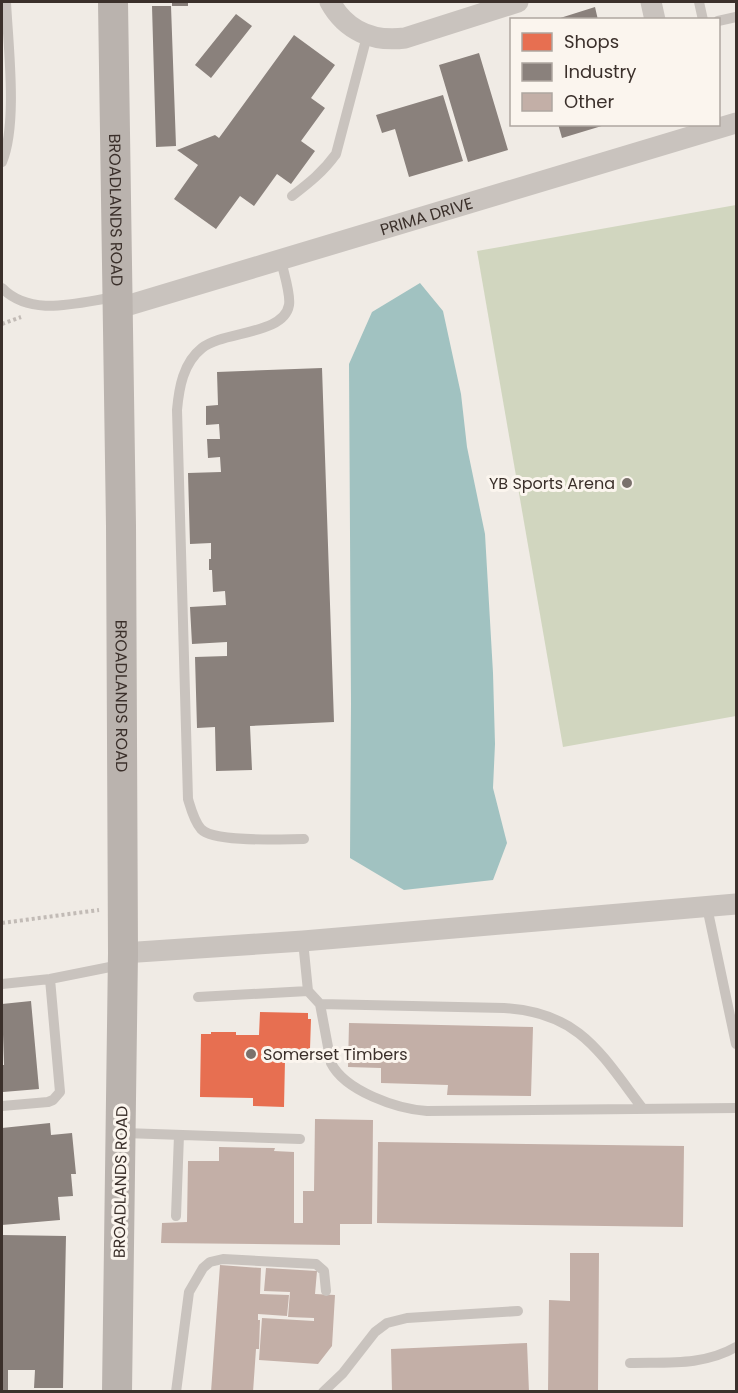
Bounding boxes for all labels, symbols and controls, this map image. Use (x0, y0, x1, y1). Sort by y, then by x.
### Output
legend (510, 18, 720, 126)
text: Shops (564, 29, 619, 54)
text: Industry (564, 59, 636, 84)
text: Other (564, 89, 614, 114)
street label: BROADLANDS ROAD (103, 134, 128, 286)
street label: PRIMA DRIVE (377, 192, 476, 241)
place label: YB Sports Arena (489, 472, 615, 495)
marker: YB Sports Arena (620, 476, 634, 490)
street label: BROADLANDS ROAD (109, 620, 133, 772)
place label: Somerset Timbers (263, 1043, 408, 1066)
marker: Somerset Timbers (244, 1047, 258, 1061)
street label: BROADLANDS ROAD (108, 1106, 133, 1258)

